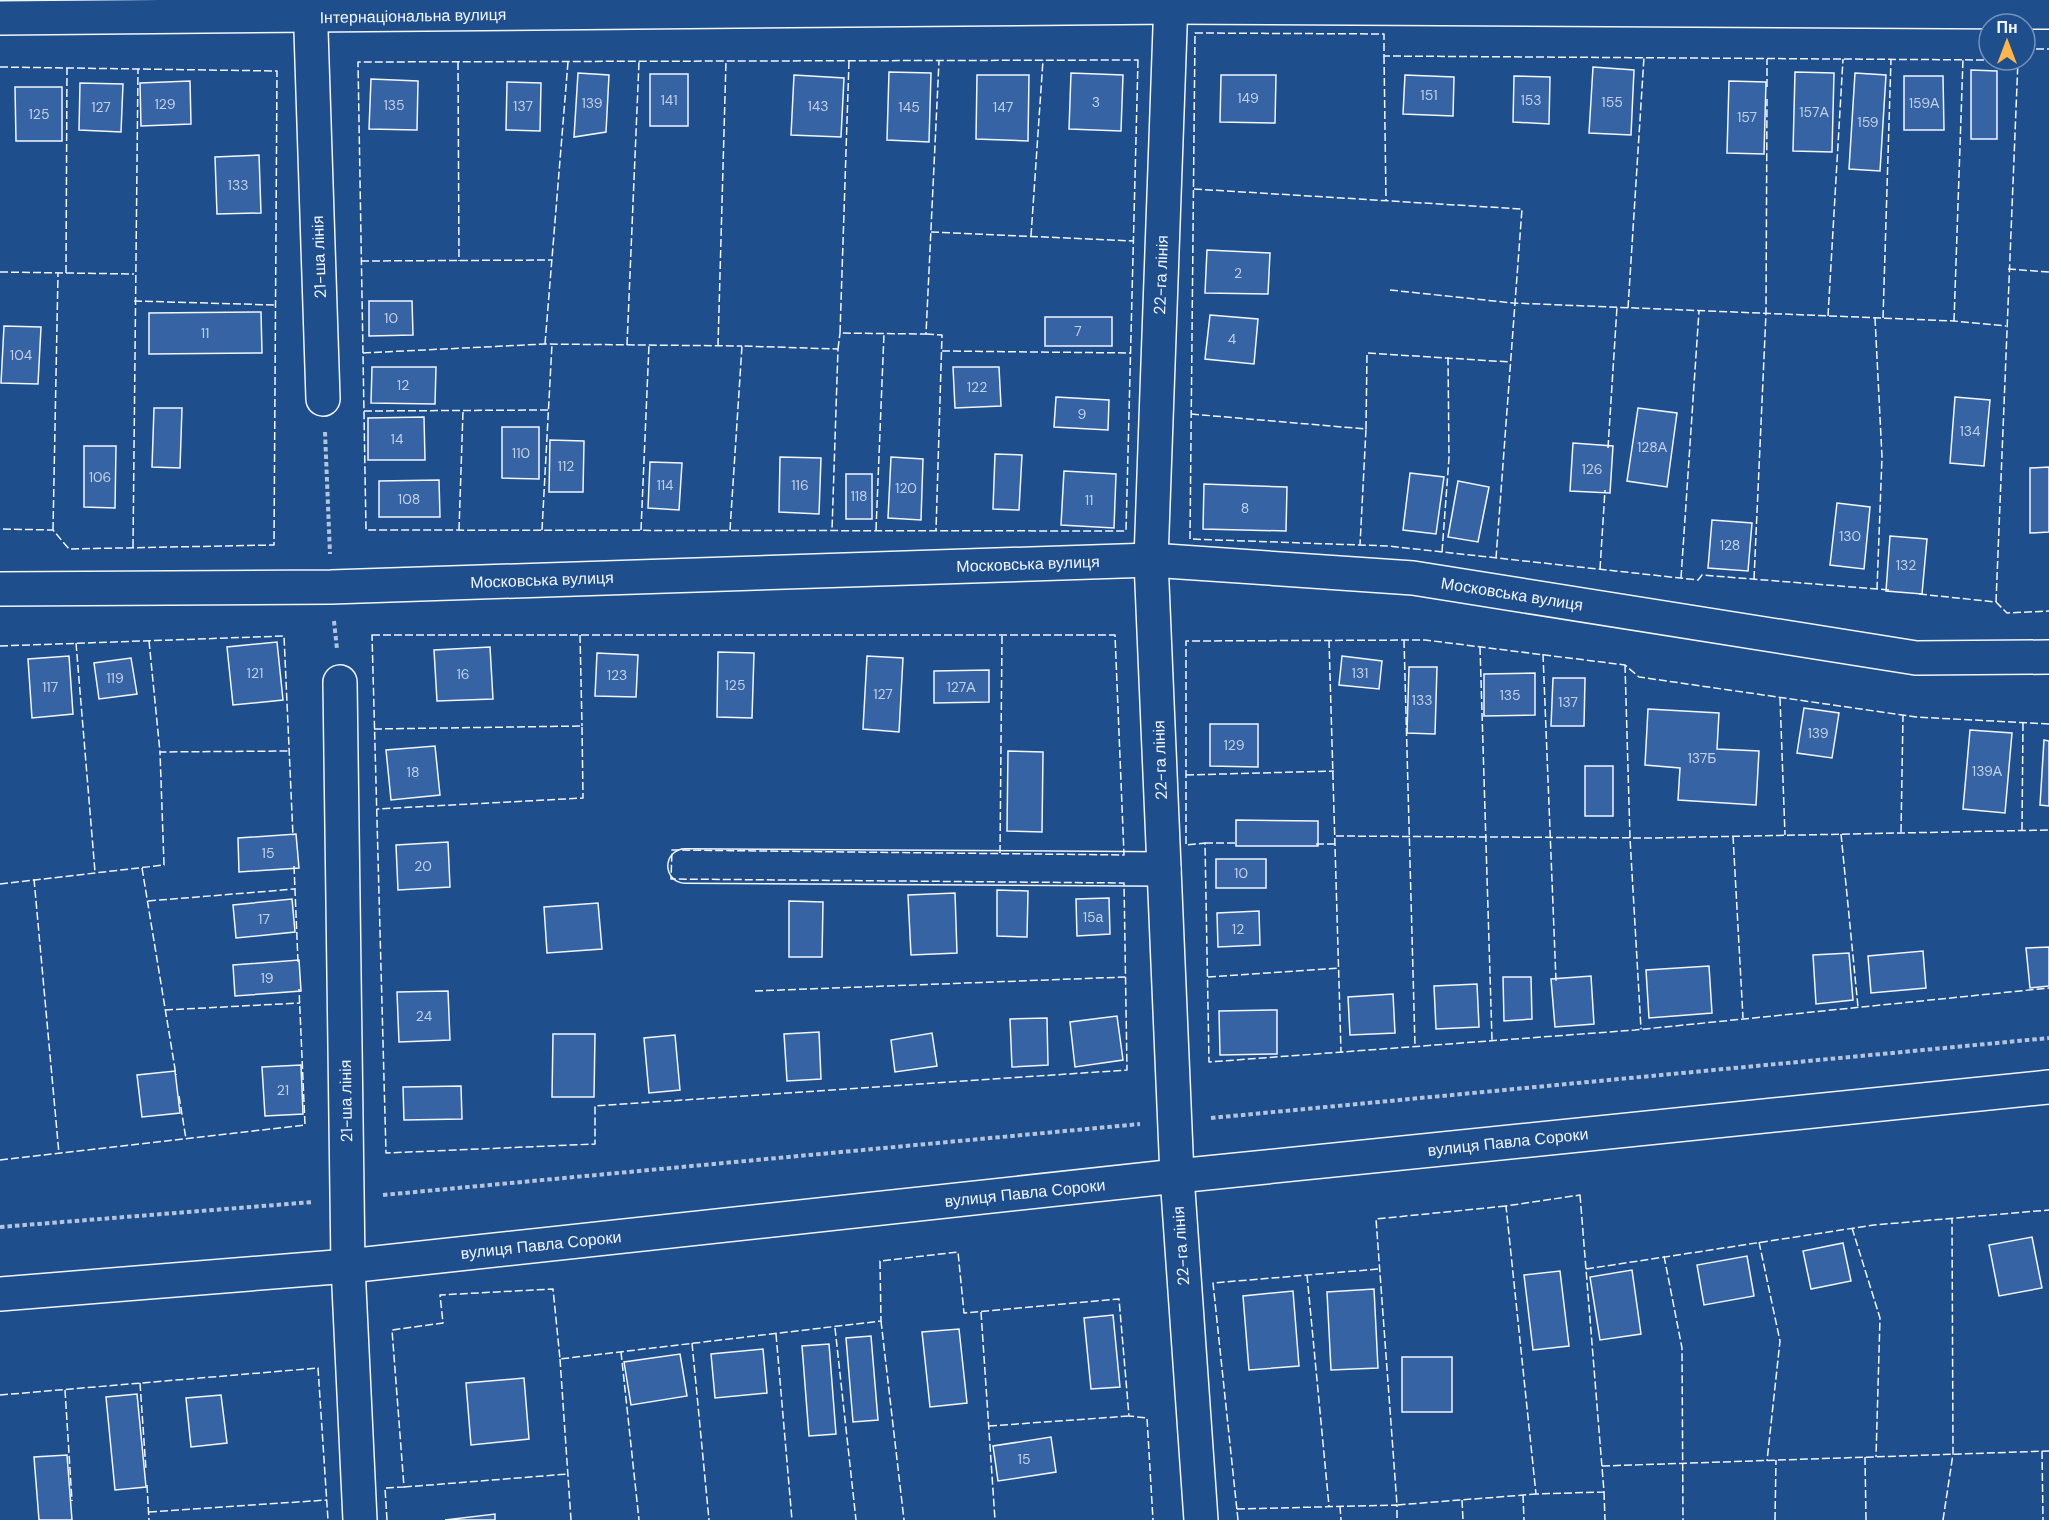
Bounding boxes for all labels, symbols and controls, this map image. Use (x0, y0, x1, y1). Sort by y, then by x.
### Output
street label: Інтернаціональна вулиця (319, 4, 507, 28)
north arrow (1977, 12, 2037, 72)
text: Пн (1996, 17, 2018, 38)
house number: 151 (1420, 86, 1438, 104)
house number: 149 (1237, 89, 1259, 107)
house number: 141 (660, 91, 678, 109)
house number: 153 (1520, 91, 1542, 109)
house number: 3 (1092, 93, 1100, 111)
house number: 155 (1601, 93, 1623, 111)
house number: 139 (581, 94, 603, 112)
house number: 159А (1909, 94, 1940, 112)
house number: 129 (154, 95, 176, 113)
house number: 135 (383, 96, 405, 114)
house number: 137 (513, 97, 533, 115)
house number: 143 (807, 97, 829, 115)
house number: 127 (91, 98, 111, 116)
house number: 145 (898, 98, 920, 116)
house number: 147 (993, 98, 1013, 116)
house number: 157А (1799, 103, 1829, 121)
house number: 125 (29, 105, 49, 123)
house number: 157 (1737, 108, 1757, 126)
house number: 159 (1857, 113, 1879, 131)
house number: 133 (228, 176, 248, 194)
street label: 21-ша лінія (307, 215, 331, 299)
street label: 22-га лінія (1149, 235, 1173, 315)
house number: 2 (1234, 264, 1242, 282)
house number: 10 (384, 309, 398, 327)
house number: 7 (1074, 322, 1082, 340)
house number: 11 (201, 324, 209, 342)
house number: 4 (1228, 330, 1237, 348)
house number: 104 (10, 346, 33, 364)
house number: 12 (397, 376, 409, 394)
house number: 122 (967, 378, 987, 396)
house number: 9 (1078, 405, 1087, 423)
house number: 134 (1959, 422, 1981, 440)
house number: 14 (391, 430, 404, 448)
house number: 128А (1637, 438, 1668, 456)
house number: 110 (512, 444, 530, 462)
house number: 112 (558, 457, 574, 475)
house number: 126 (1581, 460, 1603, 478)
house number: 106 (89, 468, 111, 486)
house number: 114 (656, 476, 674, 494)
house number: 116 (791, 476, 809, 494)
house number: 120 (895, 479, 917, 497)
house number: 118 (850, 487, 868, 505)
house number: 108 (398, 490, 420, 508)
house number: 11 (1085, 491, 1093, 509)
house number: 8 (1241, 499, 1249, 517)
house number: 130 (1839, 527, 1861, 545)
house number: 128 (1720, 536, 1740, 554)
street label: Московська вулиця (956, 551, 1100, 577)
house number: 132 (1896, 556, 1916, 574)
street label: Московська вулиця (470, 567, 614, 593)
street label: Московська вулиця (1439, 572, 1585, 616)
house number: 121 (247, 664, 263, 682)
house number: 131 (1352, 664, 1368, 682)
house number: 16 (456, 665, 470, 683)
house number: 123 (607, 666, 627, 684)
house number: 119 (106, 669, 124, 687)
house number: 125 (725, 676, 745, 694)
house number: 117 (42, 678, 58, 696)
house number: 127А (946, 678, 976, 696)
house number: 127 (873, 685, 893, 703)
house number: 135 (1499, 686, 1521, 704)
house number: 133 (1412, 691, 1432, 709)
house number: 137 (1558, 693, 1578, 711)
street label: 22-га лінія (1148, 720, 1172, 800)
house number: 139 (1807, 724, 1829, 742)
house number: 129 (1223, 736, 1245, 754)
house number: 137Б (1687, 749, 1717, 767)
house number: 139А (1972, 762, 2003, 780)
house number: 18 (407, 763, 419, 781)
house number: 15 (262, 844, 274, 862)
house number: 20 (414, 857, 432, 875)
house number: 10 (1234, 864, 1248, 882)
house number: 15а (1083, 908, 1104, 926)
house number: 17 (258, 910, 270, 928)
house number: 12 (1232, 920, 1244, 938)
house number: 19 (260, 969, 274, 987)
house number: 24 (416, 1007, 433, 1025)
street label: 21-ша лінія (335, 1059, 357, 1143)
house number: 21 (277, 1081, 289, 1099)
street label: вулиця Павла Сороки (1427, 1123, 1589, 1161)
street label: вулиця Павла Сороки (944, 1174, 1106, 1212)
street label: 22-га лінія (1168, 1206, 1194, 1286)
street label: вулиця Павла Сороки (460, 1226, 622, 1264)
house number: 15 (1018, 1450, 1030, 1468)

